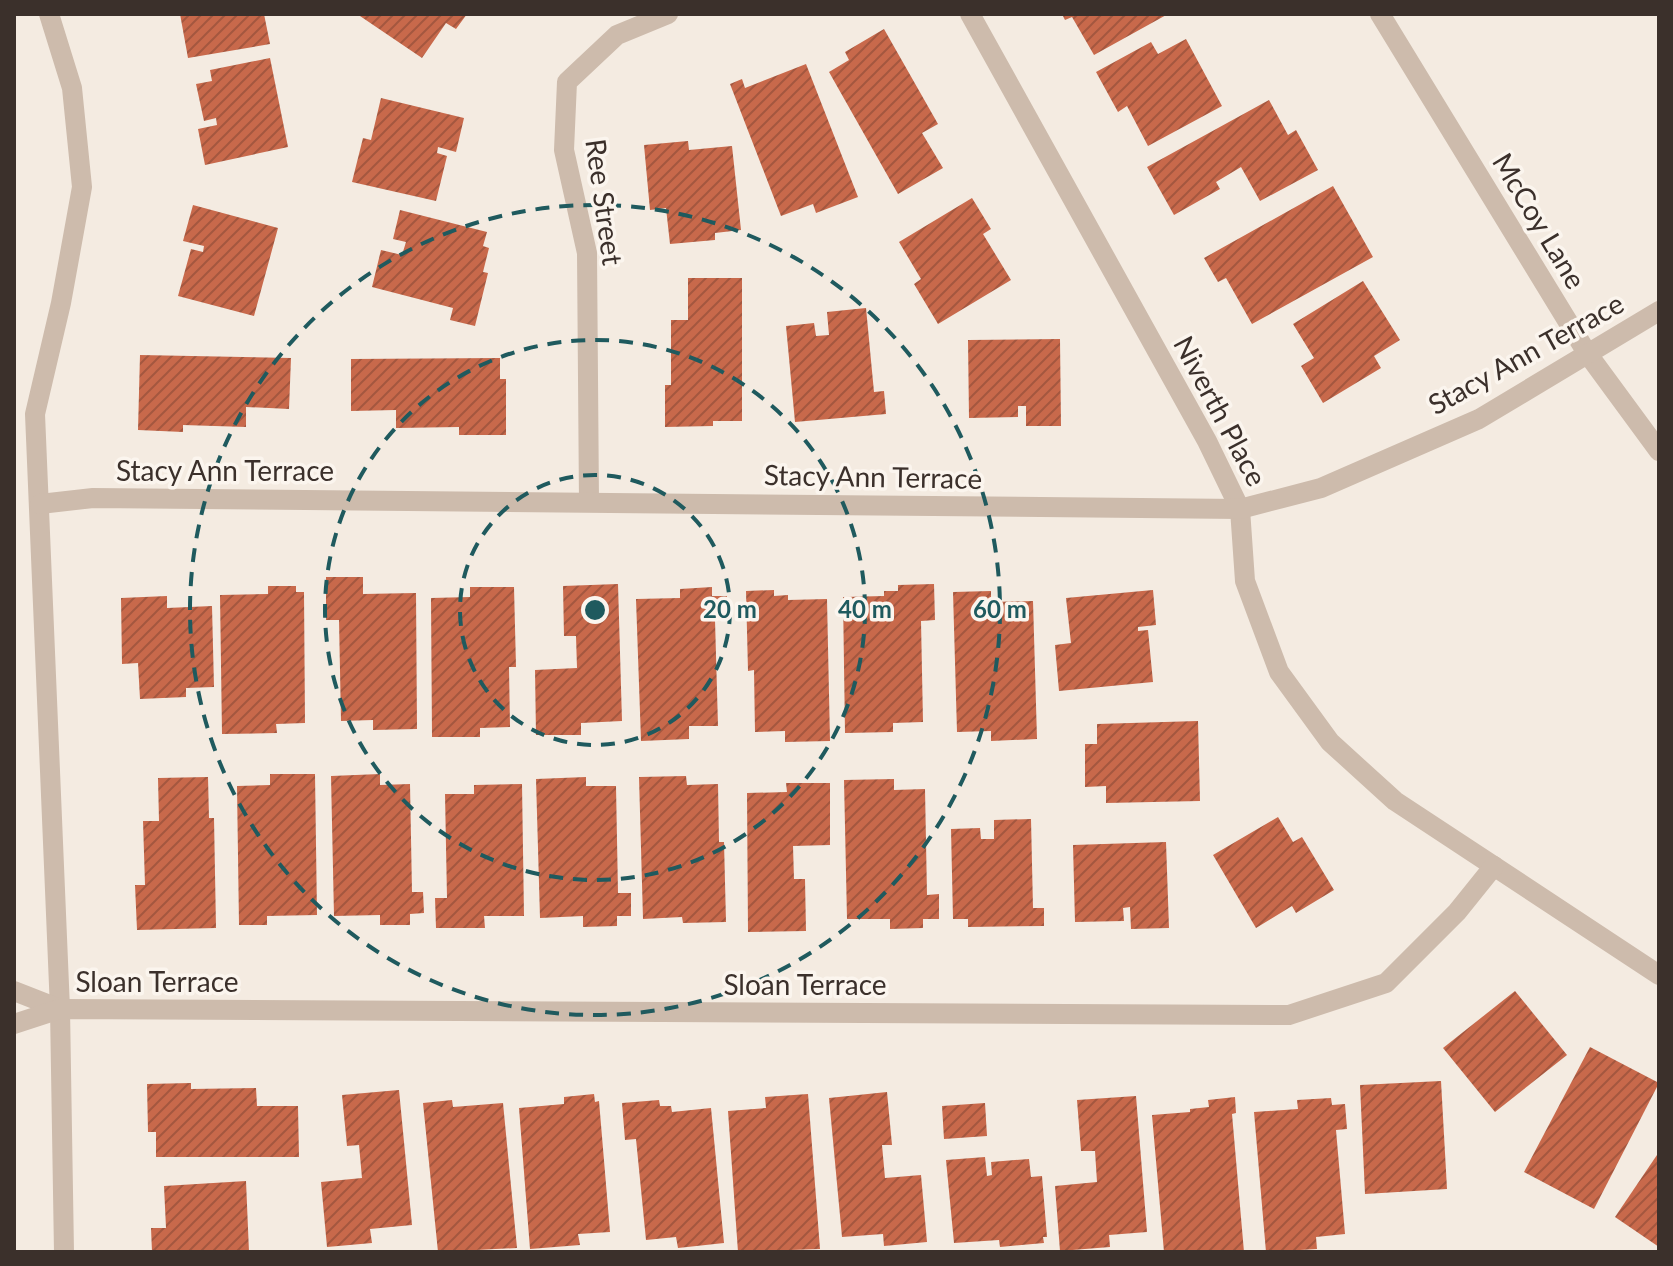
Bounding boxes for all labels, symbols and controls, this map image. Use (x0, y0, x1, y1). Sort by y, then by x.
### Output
street label: Ree Street (579, 137, 631, 267)
street label: McCoy Lane (1486, 147, 1594, 294)
street label: Stacy Ann Terrace (1422, 285, 1629, 421)
street label: Niverth Place (1167, 330, 1275, 491)
street label: Stacy Ann Terrace (116, 453, 334, 487)
street label: Stacy Ann Terrace (764, 457, 982, 495)
text: 20 m (703, 594, 757, 623)
text: 40 m (838, 594, 892, 623)
text: 60 m (973, 594, 1027, 623)
centre of rings (581, 596, 609, 624)
street label: Sloan Terrace (75, 964, 239, 998)
street label: Sloan Terrace (723, 967, 887, 1001)

